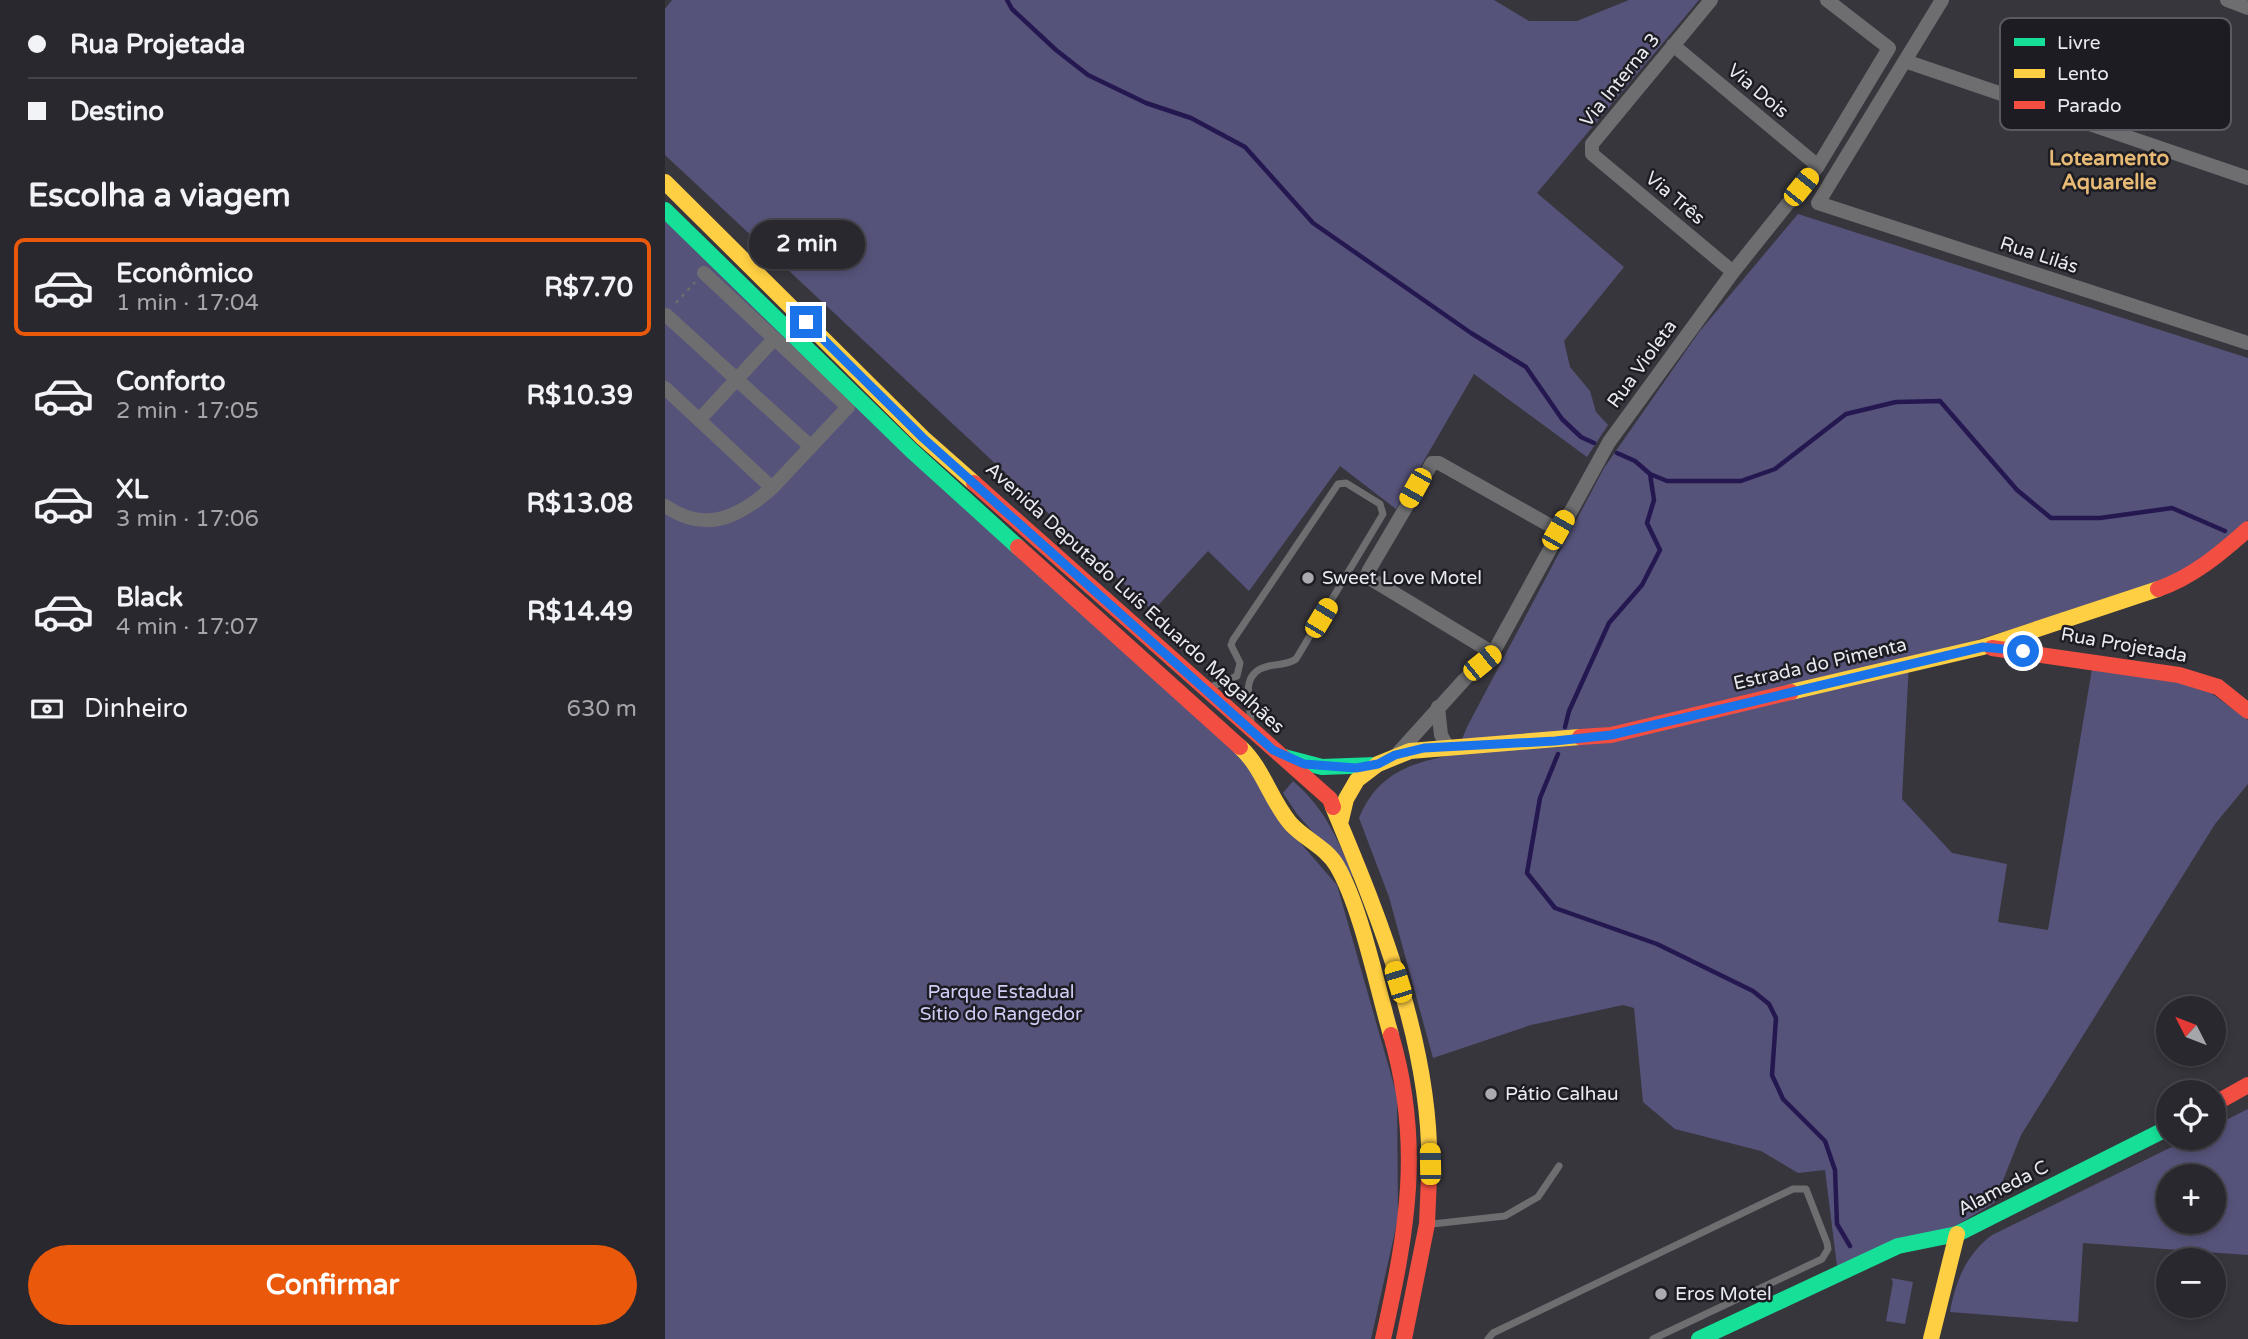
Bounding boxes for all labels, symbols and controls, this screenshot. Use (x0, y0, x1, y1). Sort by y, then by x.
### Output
legend (2000, 18, 2231, 130)
text: Rua Projetada (70, 29, 245, 60)
street label: Via Interna 3 (1576, 29, 1664, 131)
text: Livre (2057, 32, 2101, 54)
street label: Via Dois (1723, 59, 1793, 123)
text: Lento (2057, 63, 2109, 85)
text: Parado (2057, 95, 2121, 117)
text: Destino (70, 96, 164, 127)
district label: Loteamento Aquarelle (2049, 146, 2170, 195)
car (1780, 164, 1823, 210)
street label: Via Três (1641, 167, 1709, 229)
text: Escolha a viagem (28, 177, 291, 215)
callout: 2 min (748, 220, 864, 270)
text: 2 min (776, 230, 838, 258)
street label: Rua Lilás (1997, 232, 2081, 278)
icon: car (32, 256, 95, 319)
text: Econômico (116, 258, 253, 289)
text: R$7.70 (544, 272, 633, 303)
text: 1 min · 17:04 (116, 289, 259, 317)
route end (790, 306, 822, 338)
street label: Rua Violeta (1603, 316, 1681, 412)
icon: car (32, 364, 95, 427)
text: Conforto (116, 366, 225, 397)
text: R$10.39 (526, 380, 633, 411)
text: 2 min · 17:05 (116, 397, 259, 425)
street label: Avenida Deputado Luís Eduardo Magalhães (981, 458, 1289, 738)
car (1396, 465, 1435, 511)
icon: car (32, 472, 95, 535)
text: XL (116, 474, 148, 505)
text: R$13.08 (526, 488, 633, 519)
text: 3 min · 17:06 (116, 505, 259, 533)
car (1539, 507, 1578, 553)
place label: Sweet Love Motel (1322, 567, 1482, 589)
marker: Sweet Love Motel (1300, 570, 1316, 586)
icon: car (32, 580, 95, 643)
text: Black (116, 582, 183, 613)
car (1302, 595, 1341, 641)
text: R$14.49 (527, 596, 633, 627)
text: 4 min · 17:07 (116, 613, 259, 641)
street label: Rua Projetada (2059, 623, 2189, 667)
street label: Estrada do Pimenta (1731, 633, 1909, 695)
route start (2007, 635, 2039, 667)
car (1460, 642, 1505, 684)
icon: cash (28, 690, 66, 728)
text: Dinheiro (84, 693, 188, 724)
text: 630 m (567, 695, 637, 723)
car (1382, 959, 1415, 1005)
park label: Parque Estadual Sítio do Rangedor (920, 981, 1083, 1025)
north arrow (2156, 996, 2226, 1066)
map controls (2156, 996, 2226, 1318)
button: locate (2156, 1080, 2226, 1150)
place label: Pátio Calhau (1505, 1083, 1619, 1105)
marker: Pátio Calhau (1483, 1086, 1499, 1102)
car (1420, 1143, 1441, 1185)
street label: Alameda C (1954, 1156, 2052, 1220)
button: + (2156, 1164, 2226, 1234)
button: Confirmar (28, 1245, 637, 1325)
button: − (2156, 1248, 2226, 1318)
place label: Eros Motel (1675, 1283, 1772, 1305)
marker: Eros Motel (1653, 1286, 1669, 1302)

